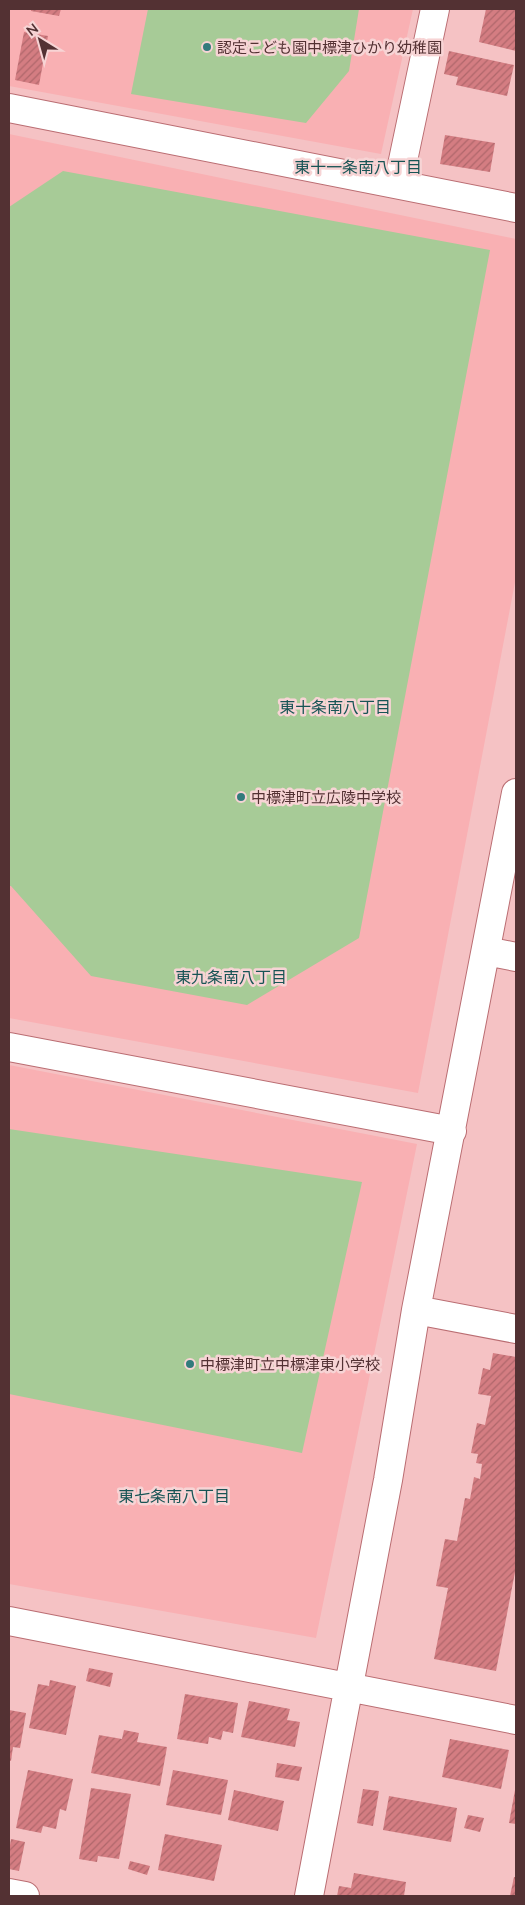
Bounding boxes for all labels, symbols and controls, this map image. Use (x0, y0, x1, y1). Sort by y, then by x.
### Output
north arrow (15, 15, 65, 65)
text: N (23, 19, 42, 40)
place label: 認定こども園中標津ひかり幼稚園 (217, 38, 442, 57)
marker: 認定こども園中標津ひかり幼稚園 (201, 41, 213, 53)
district label: 東十一条南八丁目 (294, 157, 422, 177)
district label: 東十条南八丁目 (279, 697, 391, 717)
place label: 中標津町立広陵中学校 (251, 788, 401, 807)
marker: 中標津町立広陵中学校 (235, 791, 247, 803)
district label: 東九条南八丁目 (175, 967, 287, 987)
place label: 中標津町立中標津東小学校 (200, 1355, 380, 1374)
marker: 中標津町立中標津東小学校 (184, 1358, 196, 1370)
district label: 東七条南八丁目 (118, 1486, 230, 1506)

